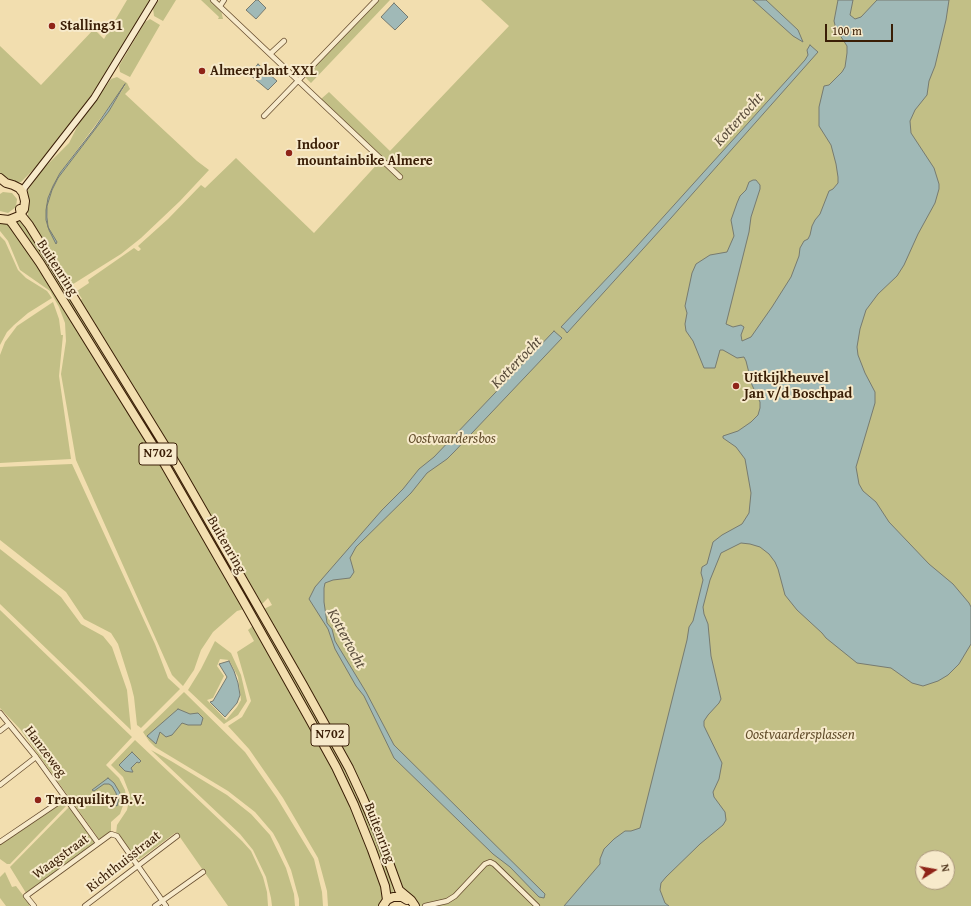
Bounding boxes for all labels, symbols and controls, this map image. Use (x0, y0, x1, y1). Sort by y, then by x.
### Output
scale bar (827, 16, 895, 42)
place label: Stalling31 (60, 18, 123, 34)
marker: Stalling31 (47, 21, 57, 31)
text: 100 m (832, 22, 862, 39)
place label: Almeerplant XXL (210, 63, 317, 79)
marker: Almeerplant XXL (197, 66, 207, 76)
water label: Kottertocht (710, 90, 768, 150)
place label: Indoor mountainbike Almere (297, 137, 433, 170)
marker: Indoor mountainbike Almere (284, 148, 294, 158)
street label: Buitenring (33, 237, 81, 299)
water label: Kottertocht (488, 333, 546, 393)
place label: Uitkijkheuvel Jan v/d Boschpad (744, 370, 852, 402)
marker: Uitkijkheuvel Jan v/d Boschpad (731, 381, 741, 391)
park label: Oostvaardersbos (408, 431, 496, 447)
road number: N702 (139, 443, 177, 465)
street label: Buitenring (203, 513, 249, 577)
water label: Kottertocht (323, 606, 369, 672)
street label: Hanzeweg (20, 723, 70, 781)
road number: N702 (311, 724, 349, 746)
park label: Oostvaardersplassen (745, 727, 855, 743)
place label: Tranquility B.V. (46, 792, 145, 808)
marker: Tranquility B.V. (33, 795, 43, 805)
street label: Buitenring (360, 800, 398, 866)
street label: Richthuisstraat (83, 828, 165, 896)
street label: Waagstraat (29, 831, 93, 883)
north arrow (915, 850, 955, 890)
text: N (937, 863, 954, 873)

